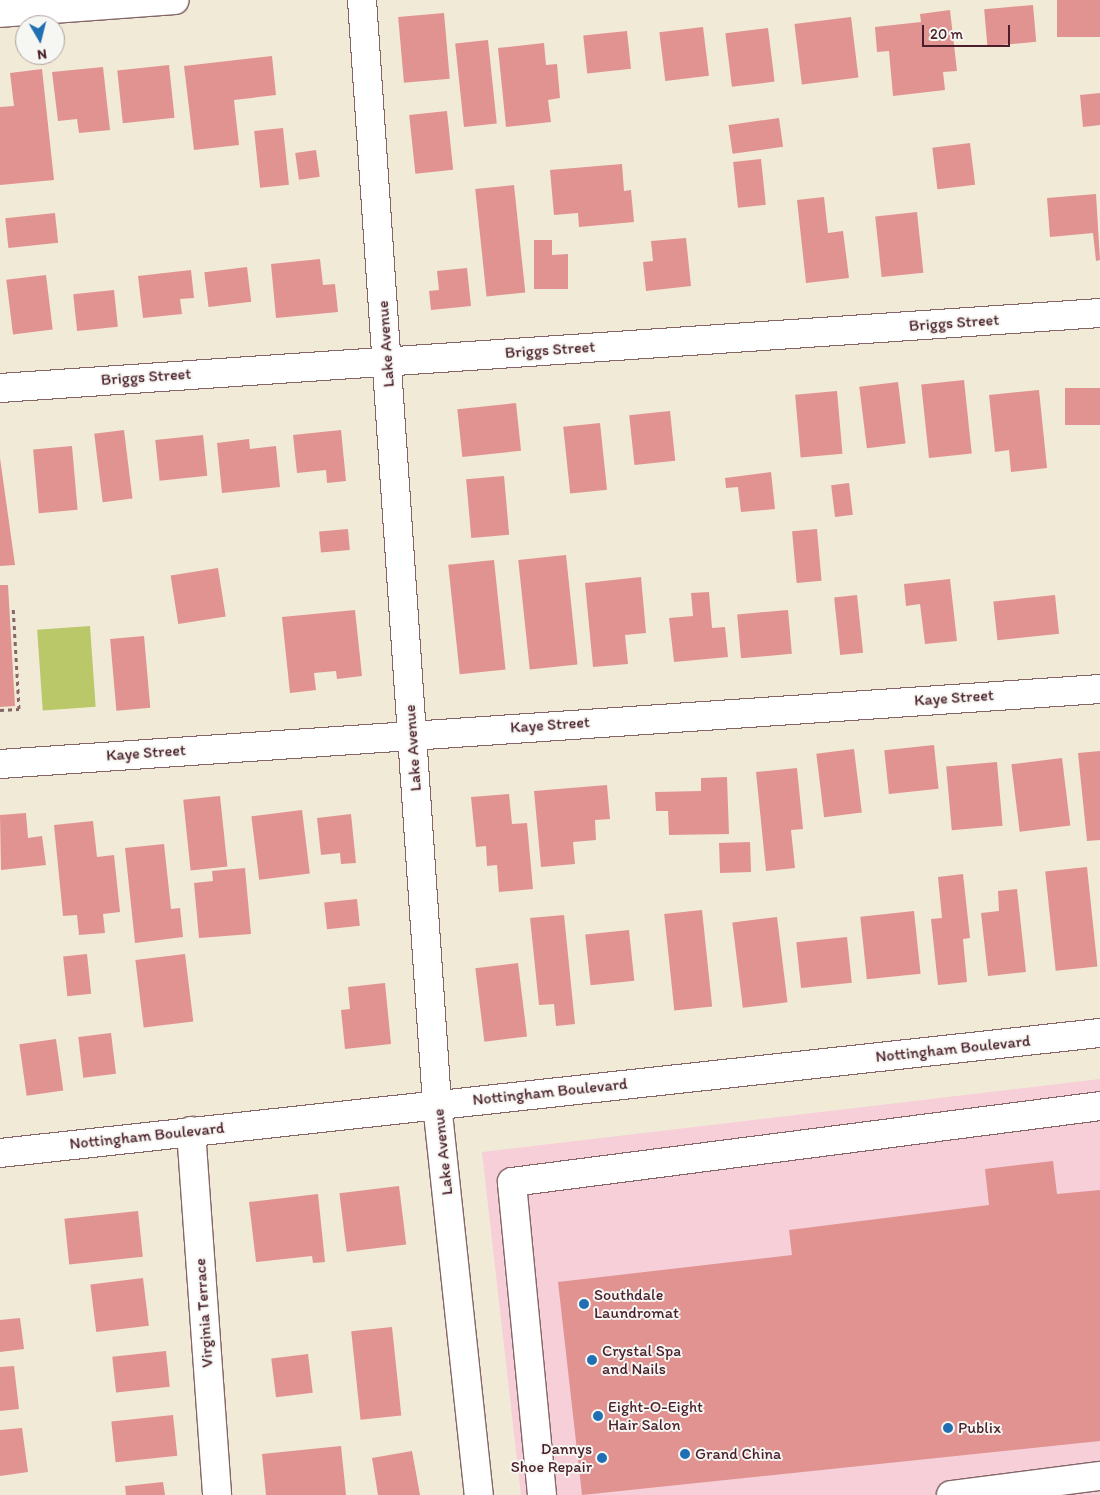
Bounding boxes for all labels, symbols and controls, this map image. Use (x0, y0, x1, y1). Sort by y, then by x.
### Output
north arrow (15, 15, 65, 65)
scale bar (925, 15, 1012, 47)
text: 20 m (930, 25, 963, 43)
text: N (36, 45, 48, 63)
street label: Lake Avenue (373, 300, 399, 388)
street label: Briggs Street (908, 310, 1000, 336)
street label: Briggs Street (504, 337, 596, 363)
street label: Briggs Street (100, 364, 192, 390)
street label: Kaye Street (914, 686, 994, 710)
street label: Lake Avenue (400, 704, 426, 792)
street label: Kaye Street (510, 713, 590, 737)
street label: Kaye Street (106, 741, 186, 765)
street label: Nottingham Boulevard (874, 1031, 1032, 1067)
street label: Nottingham Boulevard (471, 1074, 629, 1110)
street label: Lake Avenue (429, 1108, 457, 1196)
street label: Nottingham Boulevard (68, 1118, 226, 1154)
street label: Virginia Terrace (191, 1259, 217, 1367)
place label: Southdale Laundromat (594, 1285, 679, 1323)
marker: Southdale Laundromat (578, 1298, 590, 1310)
place label: Crystal Spa and Nails (602, 1341, 681, 1379)
marker: Crystal Spa and Nails (586, 1354, 598, 1366)
place label: Eight-O-Eight Hair Salon (608, 1397, 703, 1435)
marker: Eight-O-Eight Hair Salon (592, 1410, 604, 1422)
place label: Publix (958, 1418, 1001, 1438)
marker: Publix (942, 1422, 954, 1434)
place label: Dannys Shoe Repair (511, 1439, 592, 1477)
place label: Grand China (695, 1444, 781, 1464)
marker: Grand China (679, 1448, 691, 1460)
marker: Dannys Shoe Repair (596, 1452, 608, 1464)

